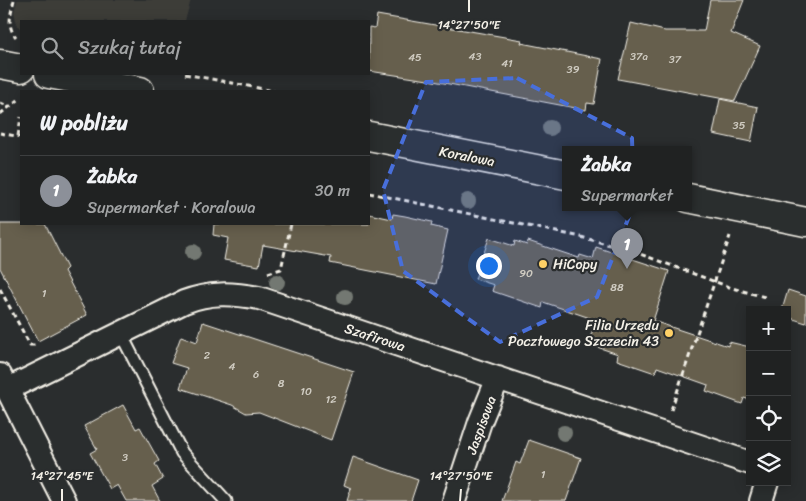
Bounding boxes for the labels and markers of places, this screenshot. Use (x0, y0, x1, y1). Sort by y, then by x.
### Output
pin: 1 (611, 228, 643, 269)
place label: HiCopy (553, 252, 598, 277)
marker: HiCopy (537, 258, 549, 270)
place label: Filia Urzędu Pocztowego Szczecin 43 (508, 313, 659, 354)
marker: Filia Urzędu Pocztowego Szczecin 43 (663, 327, 675, 339)

